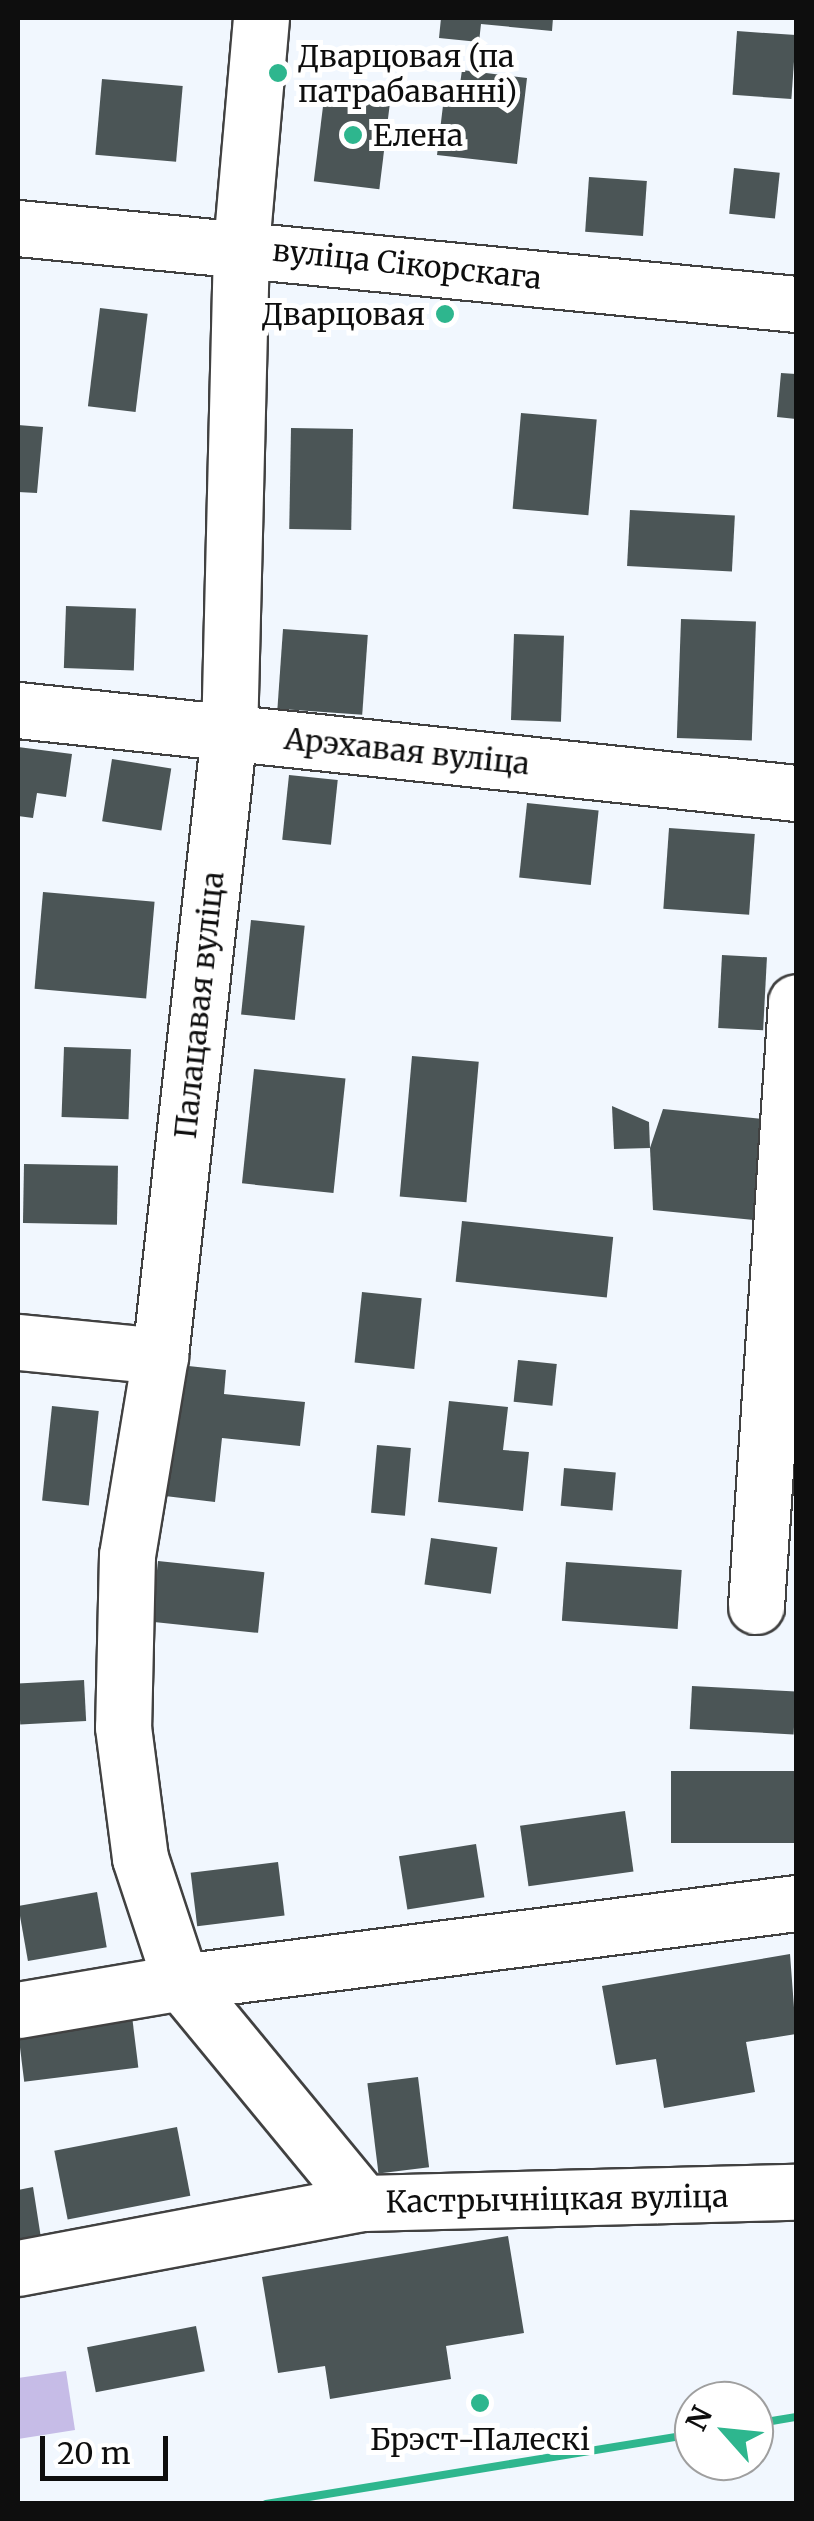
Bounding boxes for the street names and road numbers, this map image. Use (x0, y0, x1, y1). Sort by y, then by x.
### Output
street label: вуліца Сікорскага (271, 232, 543, 296)
street label: Арэхавая вуліца (283, 720, 531, 782)
street label: Палацавая вуліца (167, 870, 231, 1140)
street label: Кастрычніцкая вуліца (385, 2178, 729, 2220)

